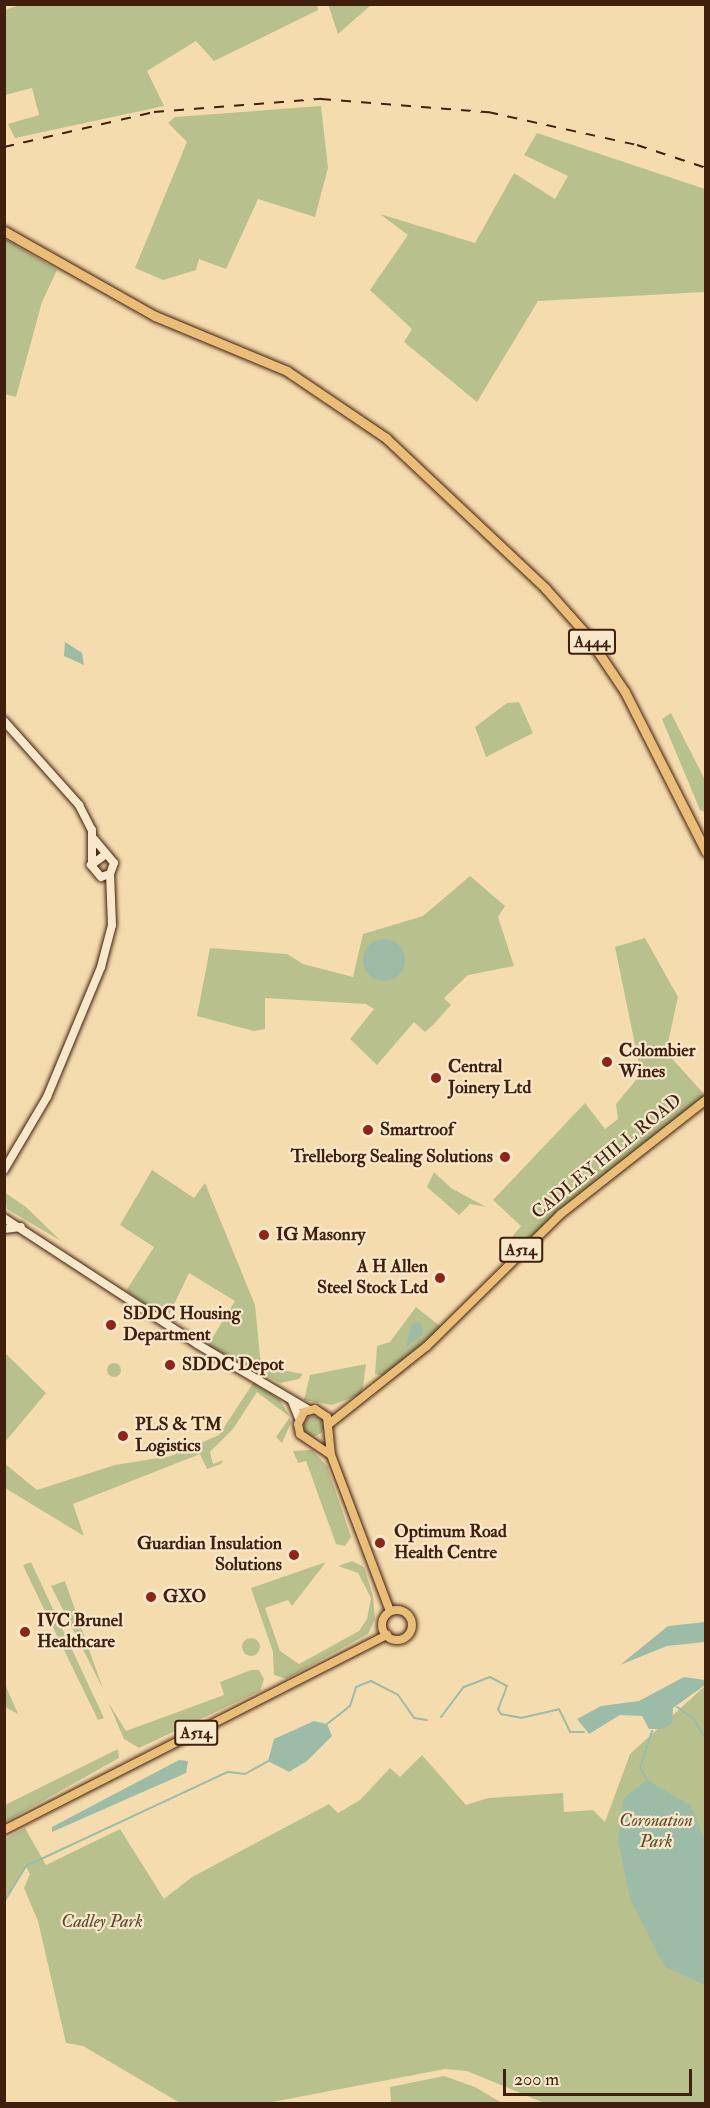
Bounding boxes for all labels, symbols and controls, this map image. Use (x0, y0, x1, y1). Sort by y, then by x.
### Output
road number: A444 (566, 629, 618, 655)
place label: Colombier Wines (619, 1041, 696, 1084)
marker: Colombier Wines (600, 1055, 614, 1069)
place label: Central Joinery Ltd (448, 1057, 531, 1100)
marker: Central Joinery Ltd (429, 1071, 443, 1085)
street label: CADLEY HILL ROAD (528, 1090, 686, 1224)
place label: Smartroof (380, 1119, 454, 1141)
marker: Smartroof (361, 1123, 375, 1137)
place label: Trelleborg Sealing Solutions (291, 1146, 493, 1168)
marker: Trelleborg Sealing Solutions (498, 1150, 512, 1164)
place label: IG Masonry (276, 1224, 366, 1246)
marker: IG Masonry (257, 1228, 271, 1242)
road number: A514 (498, 1237, 544, 1263)
place label: A H Allen Steel Stock Ltd (317, 1257, 428, 1300)
marker: A H Allen Steel Stock Ltd (433, 1271, 447, 1285)
place label: SDDC Housing Department (123, 1304, 241, 1346)
marker: SDDC Housing Department (104, 1318, 118, 1332)
place label: SDDC Depot (182, 1354, 284, 1376)
marker: SDDC Depot (163, 1358, 177, 1372)
place label: PLS & TM Logistics (135, 1415, 222, 1458)
marker: PLS & TM Logistics (116, 1429, 130, 1443)
place label: Optimum Road Health Centre (394, 1522, 507, 1564)
place label: Guardian Insulation Solutions (137, 1534, 282, 1576)
marker: Optimum Road Health Centre (371, 1534, 389, 1552)
marker: Guardian Insulation Solutions (287, 1548, 301, 1562)
place label: GXO (163, 1586, 206, 1608)
marker: GXO (144, 1590, 158, 1604)
place label: IVC Brunel Healthcare (37, 1611, 123, 1654)
marker: IVC Brunel Healthcare (18, 1625, 32, 1639)
road number: A514 (174, 1720, 218, 1746)
park label: Coronation Park (619, 1811, 693, 1854)
park label: Cadley Park (61, 1911, 143, 1933)
scale bar (506, 2057, 695, 2095)
text: 200 m (514, 2068, 559, 2091)

